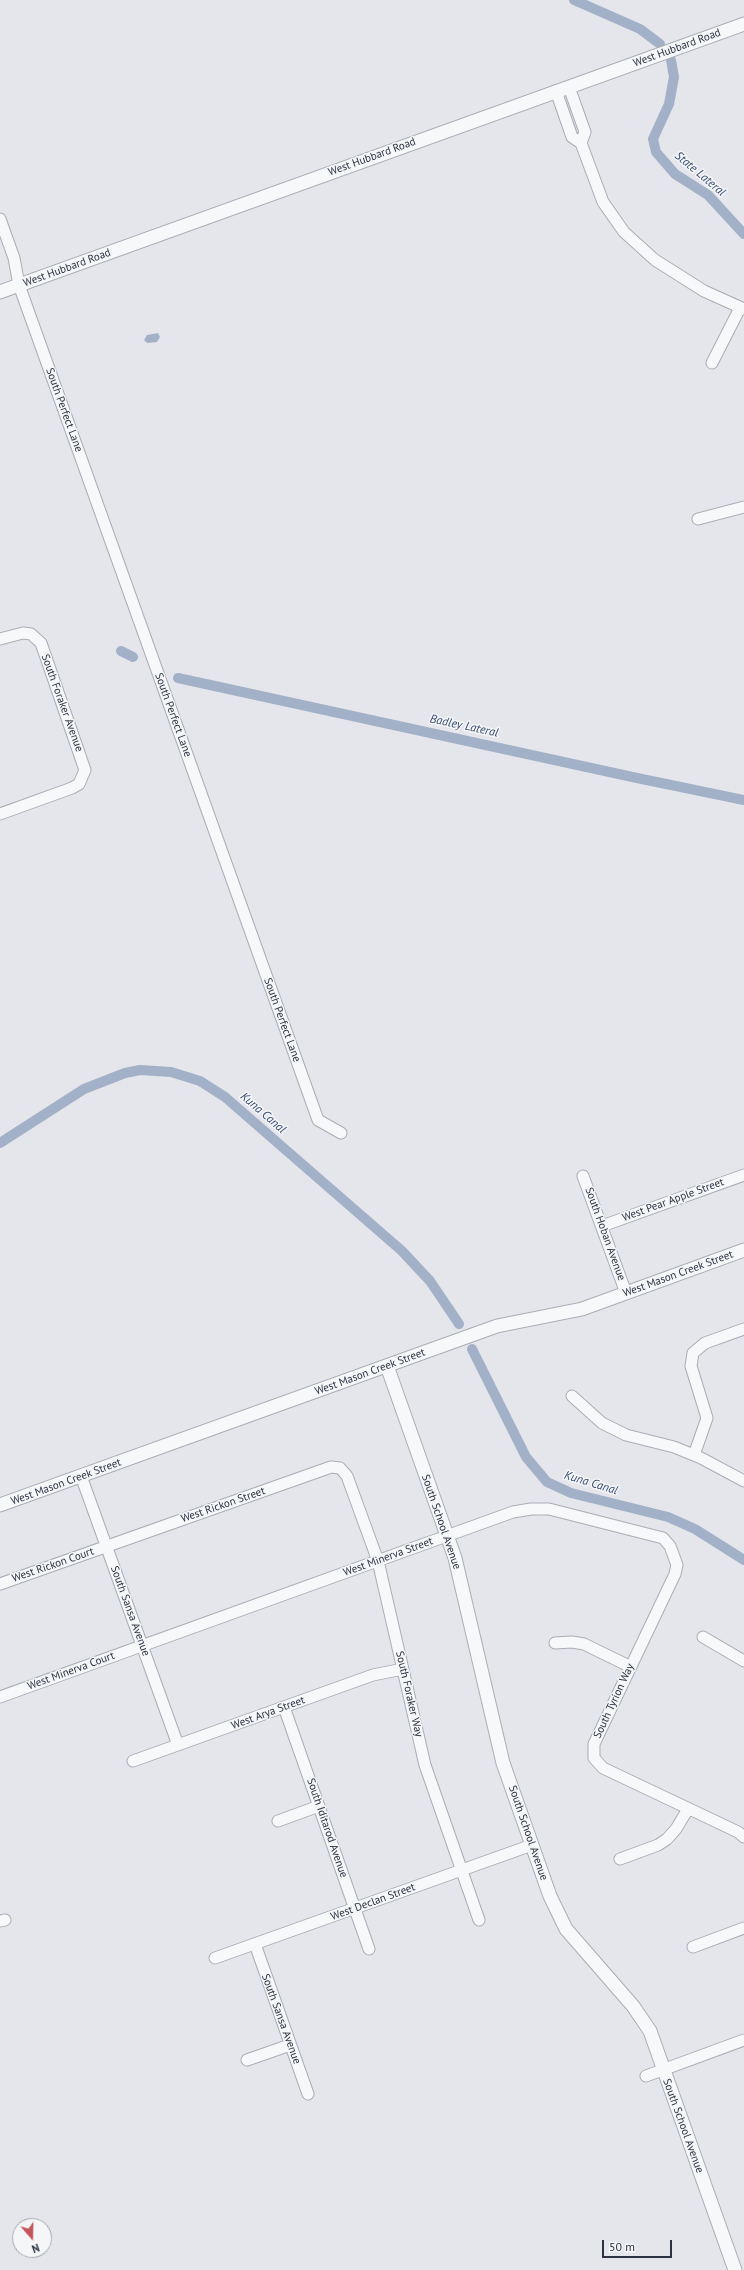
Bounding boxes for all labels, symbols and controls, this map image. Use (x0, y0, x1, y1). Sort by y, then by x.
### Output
street label: West Hubbard Road (631, 26, 723, 70)
street label: West Hubbard Road (326, 135, 418, 179)
water label: State Lateral (672, 149, 728, 199)
street label: West Hubbard Road (21, 246, 113, 290)
street label: South Perfect Lane (43, 366, 85, 454)
street label: South Foraker Avenue (38, 652, 86, 754)
street label: South Perfect Lane (152, 671, 194, 759)
water label: Badley Lateral (428, 712, 500, 740)
street label: South Perfect Lane (261, 976, 303, 1064)
water label: Kuna Canal (237, 1089, 289, 1137)
street label: West Pear Apple Street (620, 1175, 726, 1225)
street label: South Hoban Avenue (582, 1186, 628, 1282)
street label: West Mason Creek Street (621, 1248, 735, 1300)
street label: West Mason Creek Street (313, 1346, 427, 1398)
street label: West Mason Creek Street (9, 1456, 123, 1508)
water label: Kuna Canal (562, 1468, 620, 1498)
street label: South School Avenue (419, 1473, 463, 1571)
street label: West Rickon Street (179, 1484, 267, 1526)
street label: West Minerva Street (341, 1535, 435, 1579)
street label: West Rickon Court (10, 1545, 96, 1585)
street label: South Sansa Avenue (108, 1564, 152, 1658)
street label: West Minerva Court (26, 1649, 116, 1693)
street label: South Foraker Way (393, 1650, 425, 1738)
street label: South Tyrion Way (591, 1662, 637, 1740)
street label: West Arya Street (229, 1694, 307, 1732)
street label: South Iditarod Avenue (304, 1776, 350, 1880)
street label: South School Avenue (506, 1784, 550, 1882)
street label: West Declan Street (329, 1881, 417, 1923)
street label: South Sansa Avenue (259, 1972, 303, 2066)
street label: South School Avenue (660, 2077, 706, 2175)
north arrow (12, 2218, 52, 2258)
scale bar (604, 2232, 674, 2258)
text: 50 m (609, 2239, 635, 2254)
text: N (30, 2241, 42, 2256)

